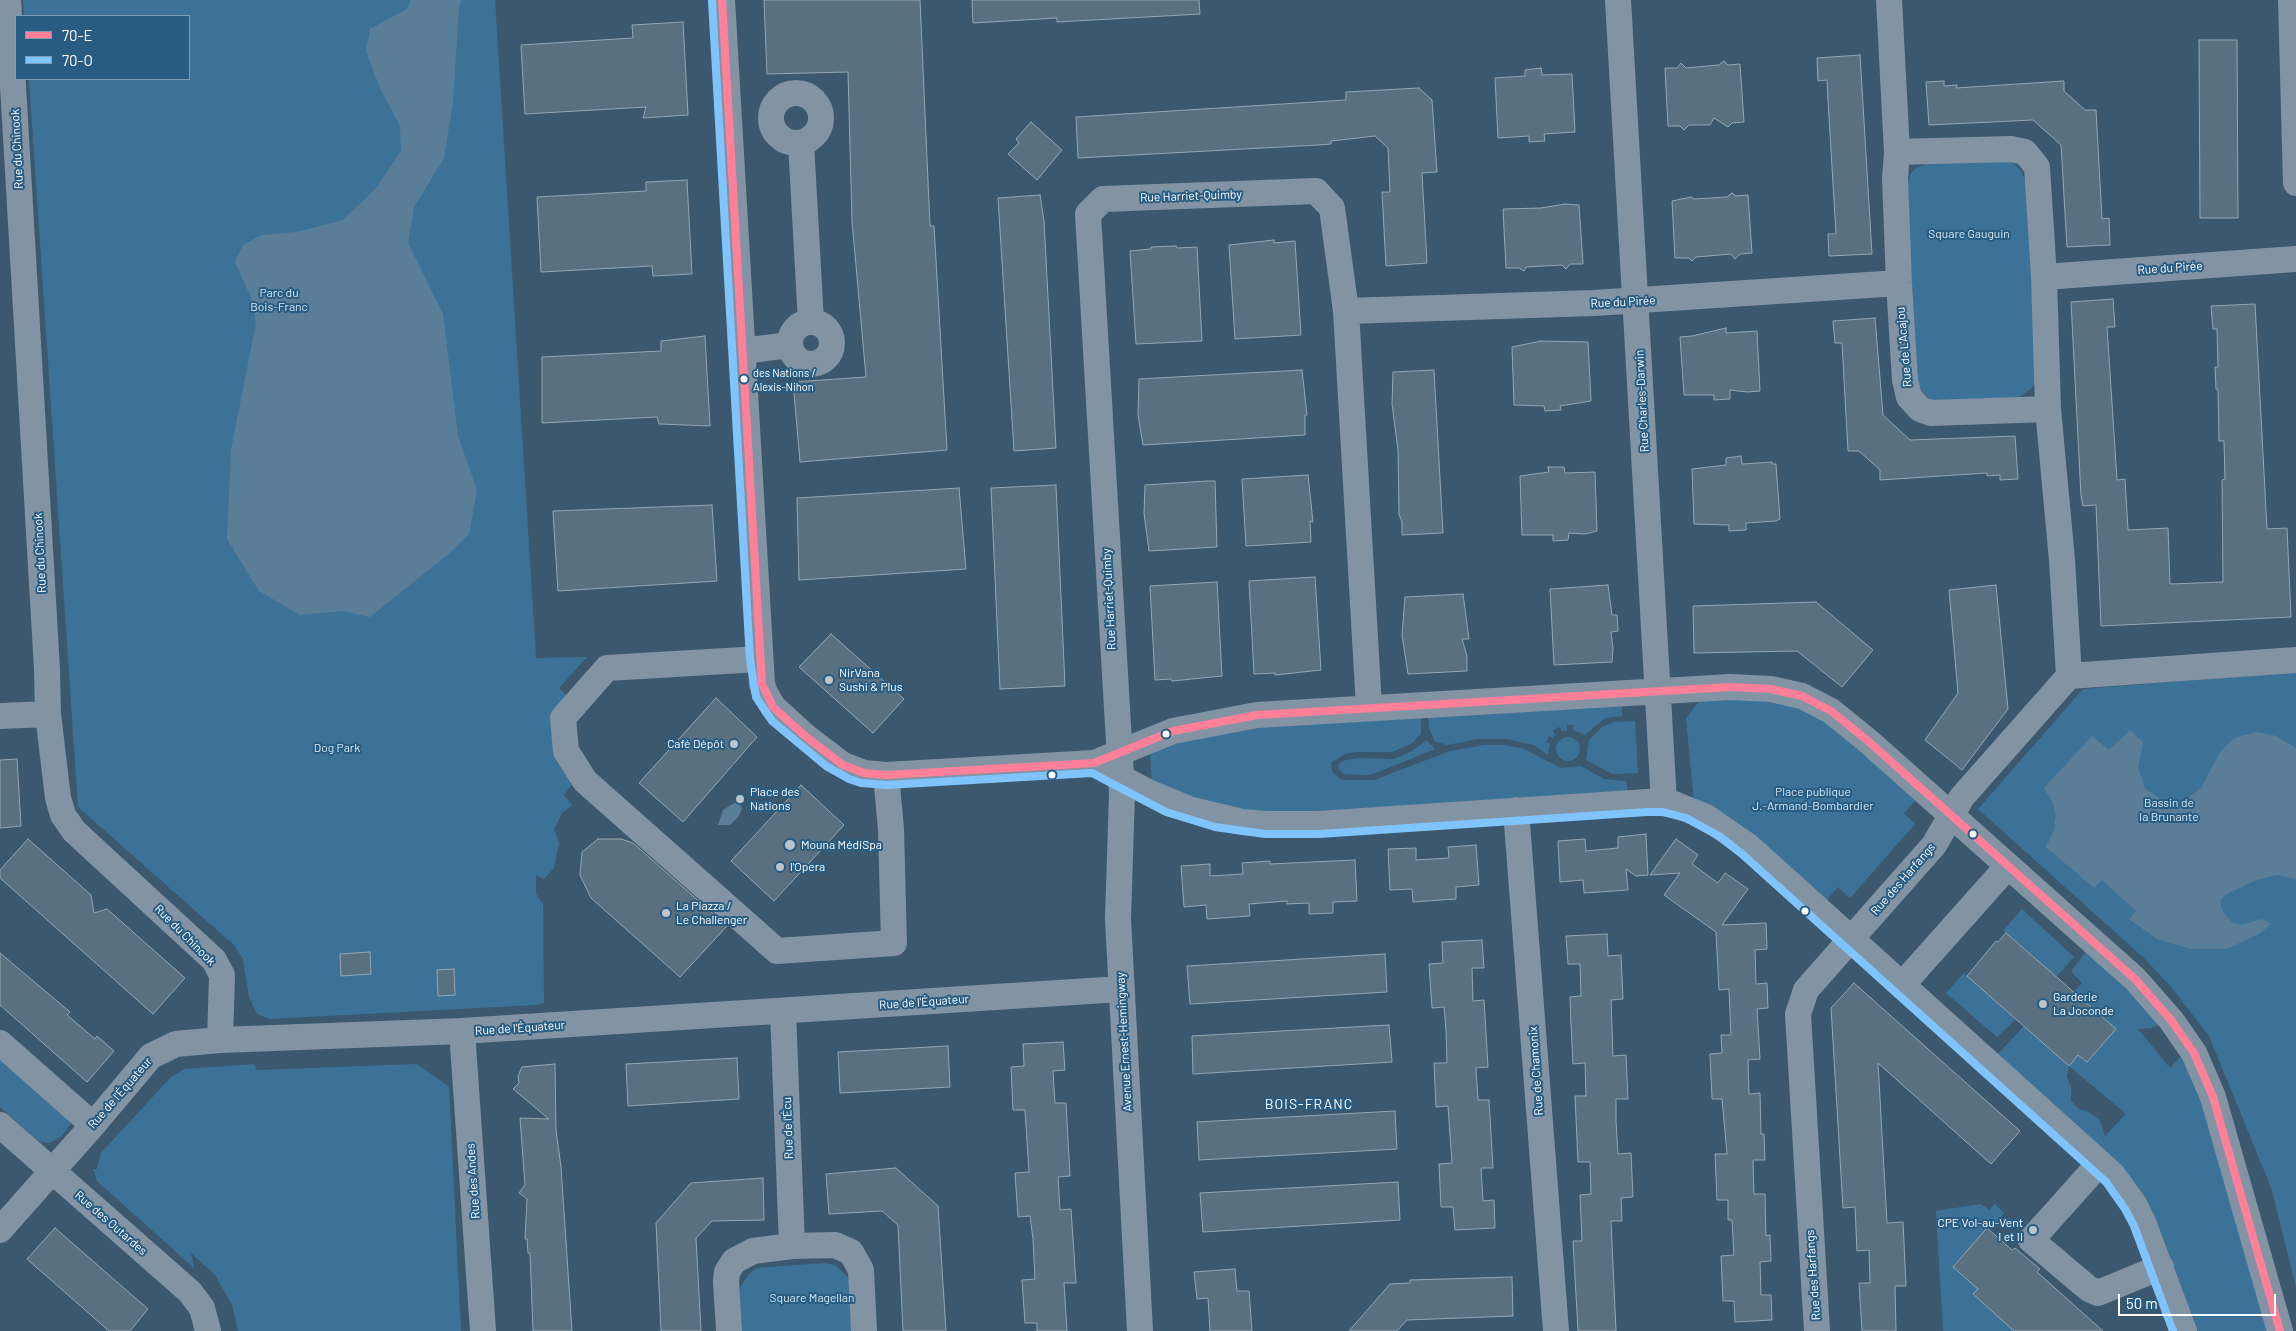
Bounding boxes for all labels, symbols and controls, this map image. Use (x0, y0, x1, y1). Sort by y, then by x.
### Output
legend (15, 15, 190, 80)
text: 70-E (62, 26, 93, 44)
text: 70-O (62, 51, 93, 69)
street label: Rue du Chinook (8, 109, 26, 189)
street label: Rue Harriet-Quimby (1140, 187, 1242, 205)
park label: Square Gauguin (1928, 227, 2010, 241)
street label: Rue du Pirée (2137, 259, 2203, 277)
park label: Parc du Bois-Franc (250, 286, 308, 314)
street label: Rue du Pirée (1590, 293, 1656, 311)
street label: Rue de L'Acajou (1893, 306, 1915, 388)
street label: Rue Charles-Darwin (1632, 349, 1652, 453)
place label: des Nations / Alexis-Nihon (753, 366, 816, 392)
marker: des Nations / Alexis-Nihon (739, 374, 749, 384)
street label: Rue du Chinook (31, 513, 49, 593)
street label: Rue Harriet-Quimby (1099, 548, 1119, 650)
place label: NirVana Sushi & Plus (839, 666, 903, 694)
marker: NirVana Sushi & Plus (823, 674, 835, 686)
unlabelled marker (1161, 729, 1171, 739)
place label: Café Dépôt (667, 737, 724, 751)
marker: Café Dépôt (728, 738, 740, 750)
park label: Dog Park (314, 741, 360, 755)
unlabelled marker (1047, 770, 1057, 780)
place label: Place des Nations (750, 785, 800, 813)
park label: Place publique J.-Armand-Bombardier (1752, 785, 1874, 813)
marker: Place des Nations (734, 793, 746, 805)
park label: Bassin de la Brunante (2139, 796, 2199, 824)
unlabelled marker (1968, 829, 1978, 839)
marker: Mouna MédiSpa (783, 838, 797, 852)
place label: Mouna MédiSpa (801, 838, 882, 852)
street label: Rue des Harfangs (1868, 840, 1938, 918)
place label: l'Opera (790, 860, 825, 874)
marker: l'Opera (774, 861, 786, 873)
place label: La Piazza / Le Challenger (676, 899, 747, 927)
street label: Rue du Chinook (152, 902, 218, 968)
unlabelled marker (1800, 906, 1810, 916)
marker: La Piazza / Le Challenger (660, 907, 672, 919)
street label: Avenue Ernest-Hemingway (1113, 972, 1135, 1112)
place label: Garderie La Joconde (2053, 990, 2114, 1018)
street label: Rue de l'Équateur (879, 992, 969, 1012)
marker: Garderie La Joconde (2037, 998, 2049, 1010)
street label: Rue de l'Équateur (475, 1018, 565, 1038)
street label: Rue de Chamonix (1526, 1026, 1546, 1116)
street label: Rue de l'Équateur (85, 1054, 155, 1132)
district label: BOIS-FRANC (1264, 1096, 1354, 1112)
street label: Rue de l'Écu (780, 1097, 796, 1159)
street label: Rue des Andes (463, 1143, 483, 1219)
street label: Rue des Outardes (72, 1188, 150, 1258)
place label: CPE Vol-au-Vent I et II (1937, 1216, 2023, 1244)
marker: CPE Vol-au-Vent I et II (2027, 1224, 2039, 1236)
street label: Rue des Harfangs (1803, 1229, 1823, 1321)
scale bar (2121, 1284, 2278, 1316)
park label: Square Magellan (770, 1291, 854, 1305)
text: 50 m (2126, 1294, 2158, 1312)

